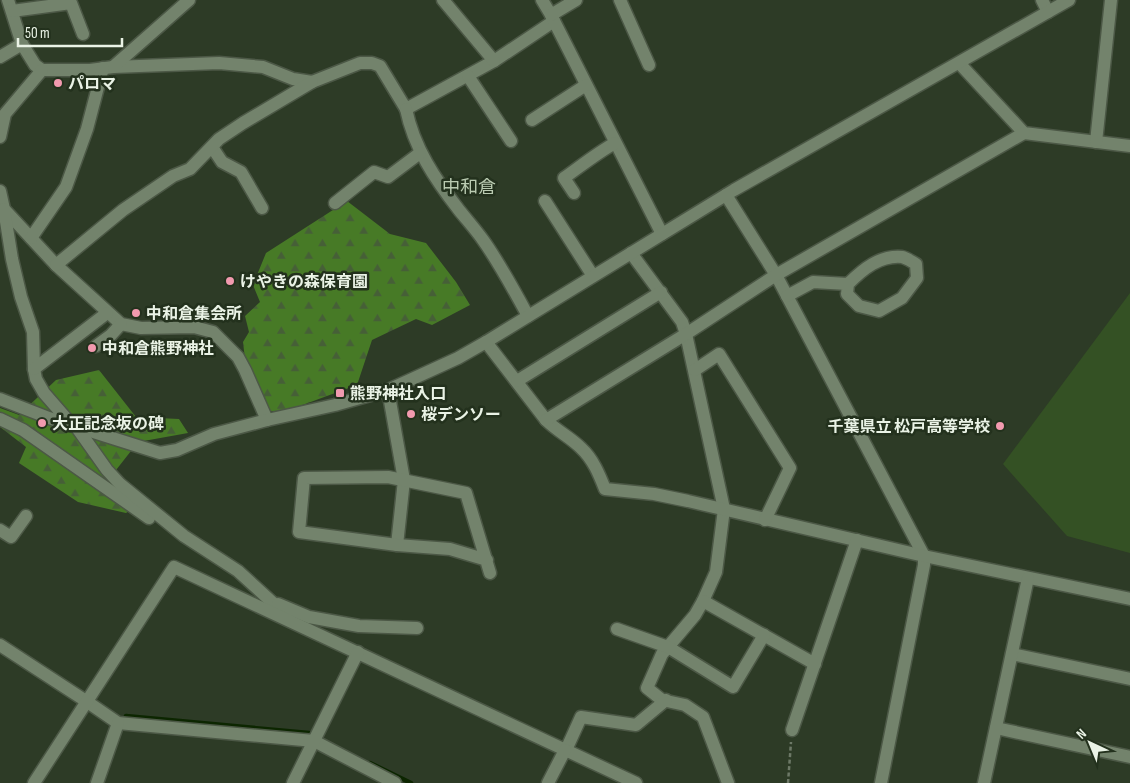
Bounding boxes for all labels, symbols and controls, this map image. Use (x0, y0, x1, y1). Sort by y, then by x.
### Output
scale bar (18, 15, 121, 47)
text: 50 m (25, 24, 50, 43)
place label: パロマ (68, 75, 116, 94)
marker: パロマ (52, 77, 64, 89)
district label: 中和倉 (442, 177, 496, 198)
place label: けやきの森保育園 (240, 273, 368, 292)
marker: けやきの森保育園 (224, 275, 236, 287)
place label: 中和倉集会所 (146, 305, 242, 324)
marker: 中和倉集会所 (130, 307, 142, 319)
place label: 中和倉熊野神社 (102, 339, 214, 359)
marker: 中和倉熊野神社 (86, 342, 98, 354)
place label: 熊野神社入口 (350, 384, 446, 404)
marker: 熊野神社入口 (334, 387, 346, 399)
place label: 桜デンソー (421, 406, 501, 425)
marker: 桜デンソー (405, 408, 417, 420)
place label: 大正記念坂の碑 (52, 415, 164, 434)
marker: 大正記念坂の碑 (36, 417, 48, 429)
place label: 千葉県立 松戸高等学校 (828, 418, 990, 437)
marker: 千葉県立 松戸高等学校 (994, 420, 1006, 432)
north arrow (1065, 718, 1115, 768)
text: N (1073, 725, 1090, 743)

